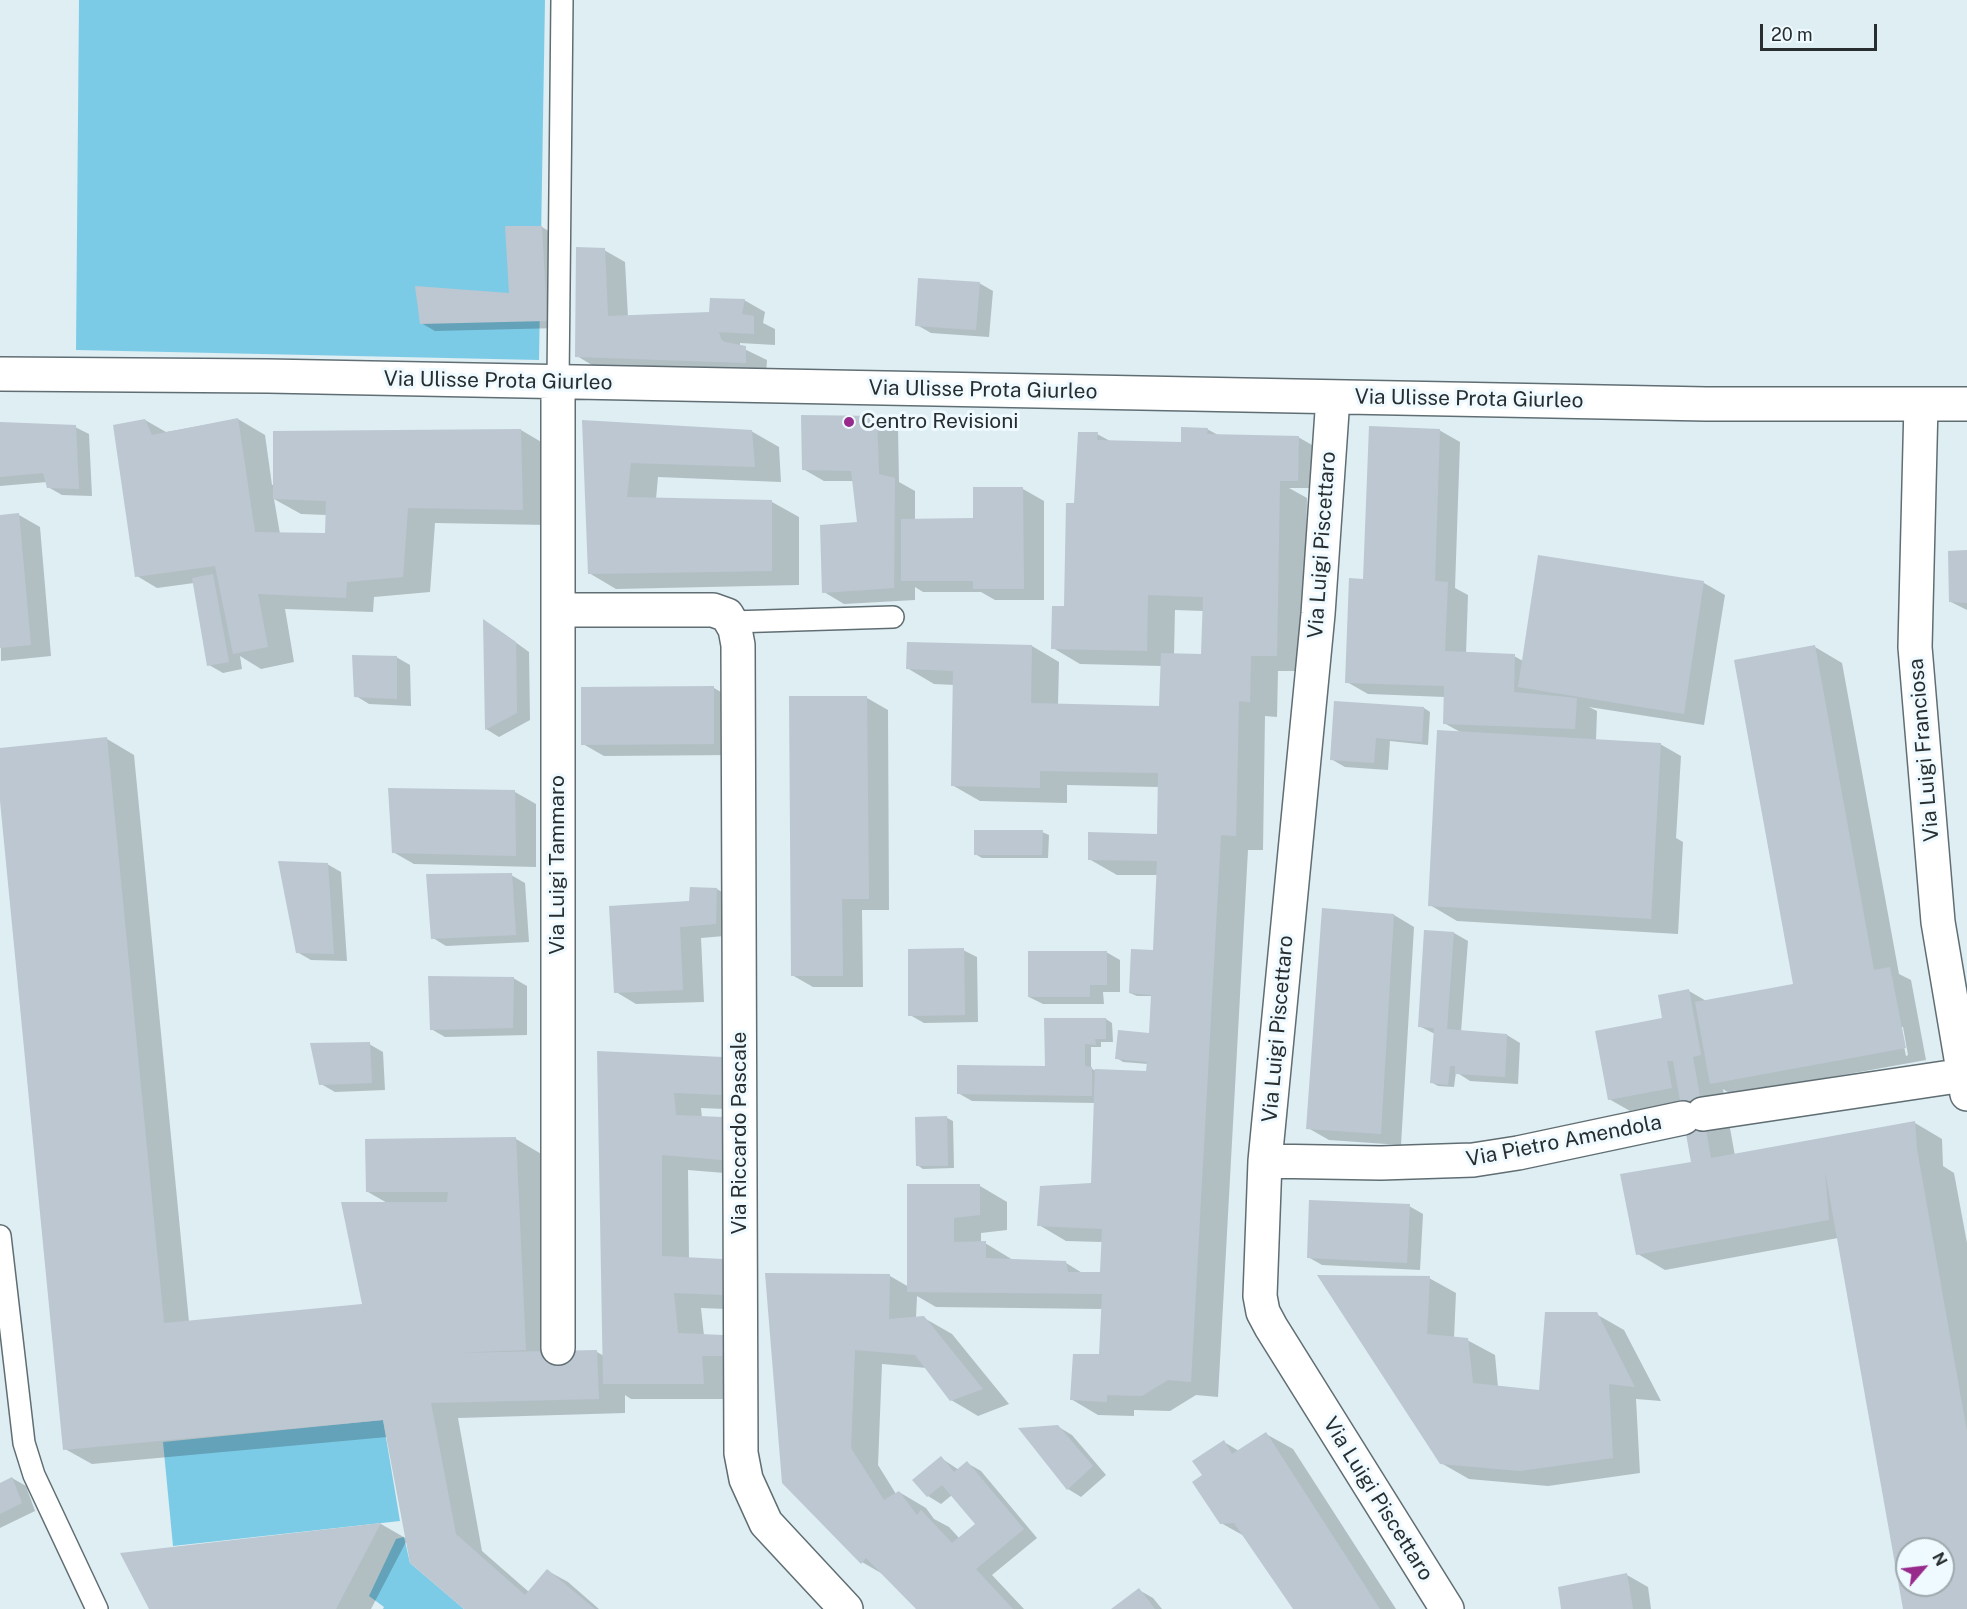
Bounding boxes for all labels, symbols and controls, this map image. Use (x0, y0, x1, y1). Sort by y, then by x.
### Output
scale bar (1763, 12, 1880, 50)
text: 20 m (1771, 24, 1813, 45)
street label: Via Ulisse Prota Giurleo (383, 366, 613, 396)
street label: Via Ulisse Prota Giurleo (868, 375, 1098, 405)
street label: Via Ulisse Prota Giurleo (1354, 384, 1584, 414)
place label: Centro Revisioni (861, 409, 1019, 435)
marker: Centro Revisioni (842, 415, 856, 429)
street label: Via Luigi Piscettaro (1303, 450, 1341, 640)
street label: Via Luigi Franciosa (1903, 657, 1945, 843)
street label: Via Luigi Tammaro (545, 775, 571, 955)
street label: Via Luigi Piscettaro (1257, 934, 1299, 1124)
street label: Via Riccardo Pascale (727, 1031, 753, 1235)
street label: Via Pietro Amendola (1464, 1110, 1664, 1172)
street label: Via Luigi Piscettaro (1318, 1413, 1438, 1585)
north arrow (1895, 1537, 1955, 1597)
text: N (1928, 1549, 1951, 1569)

